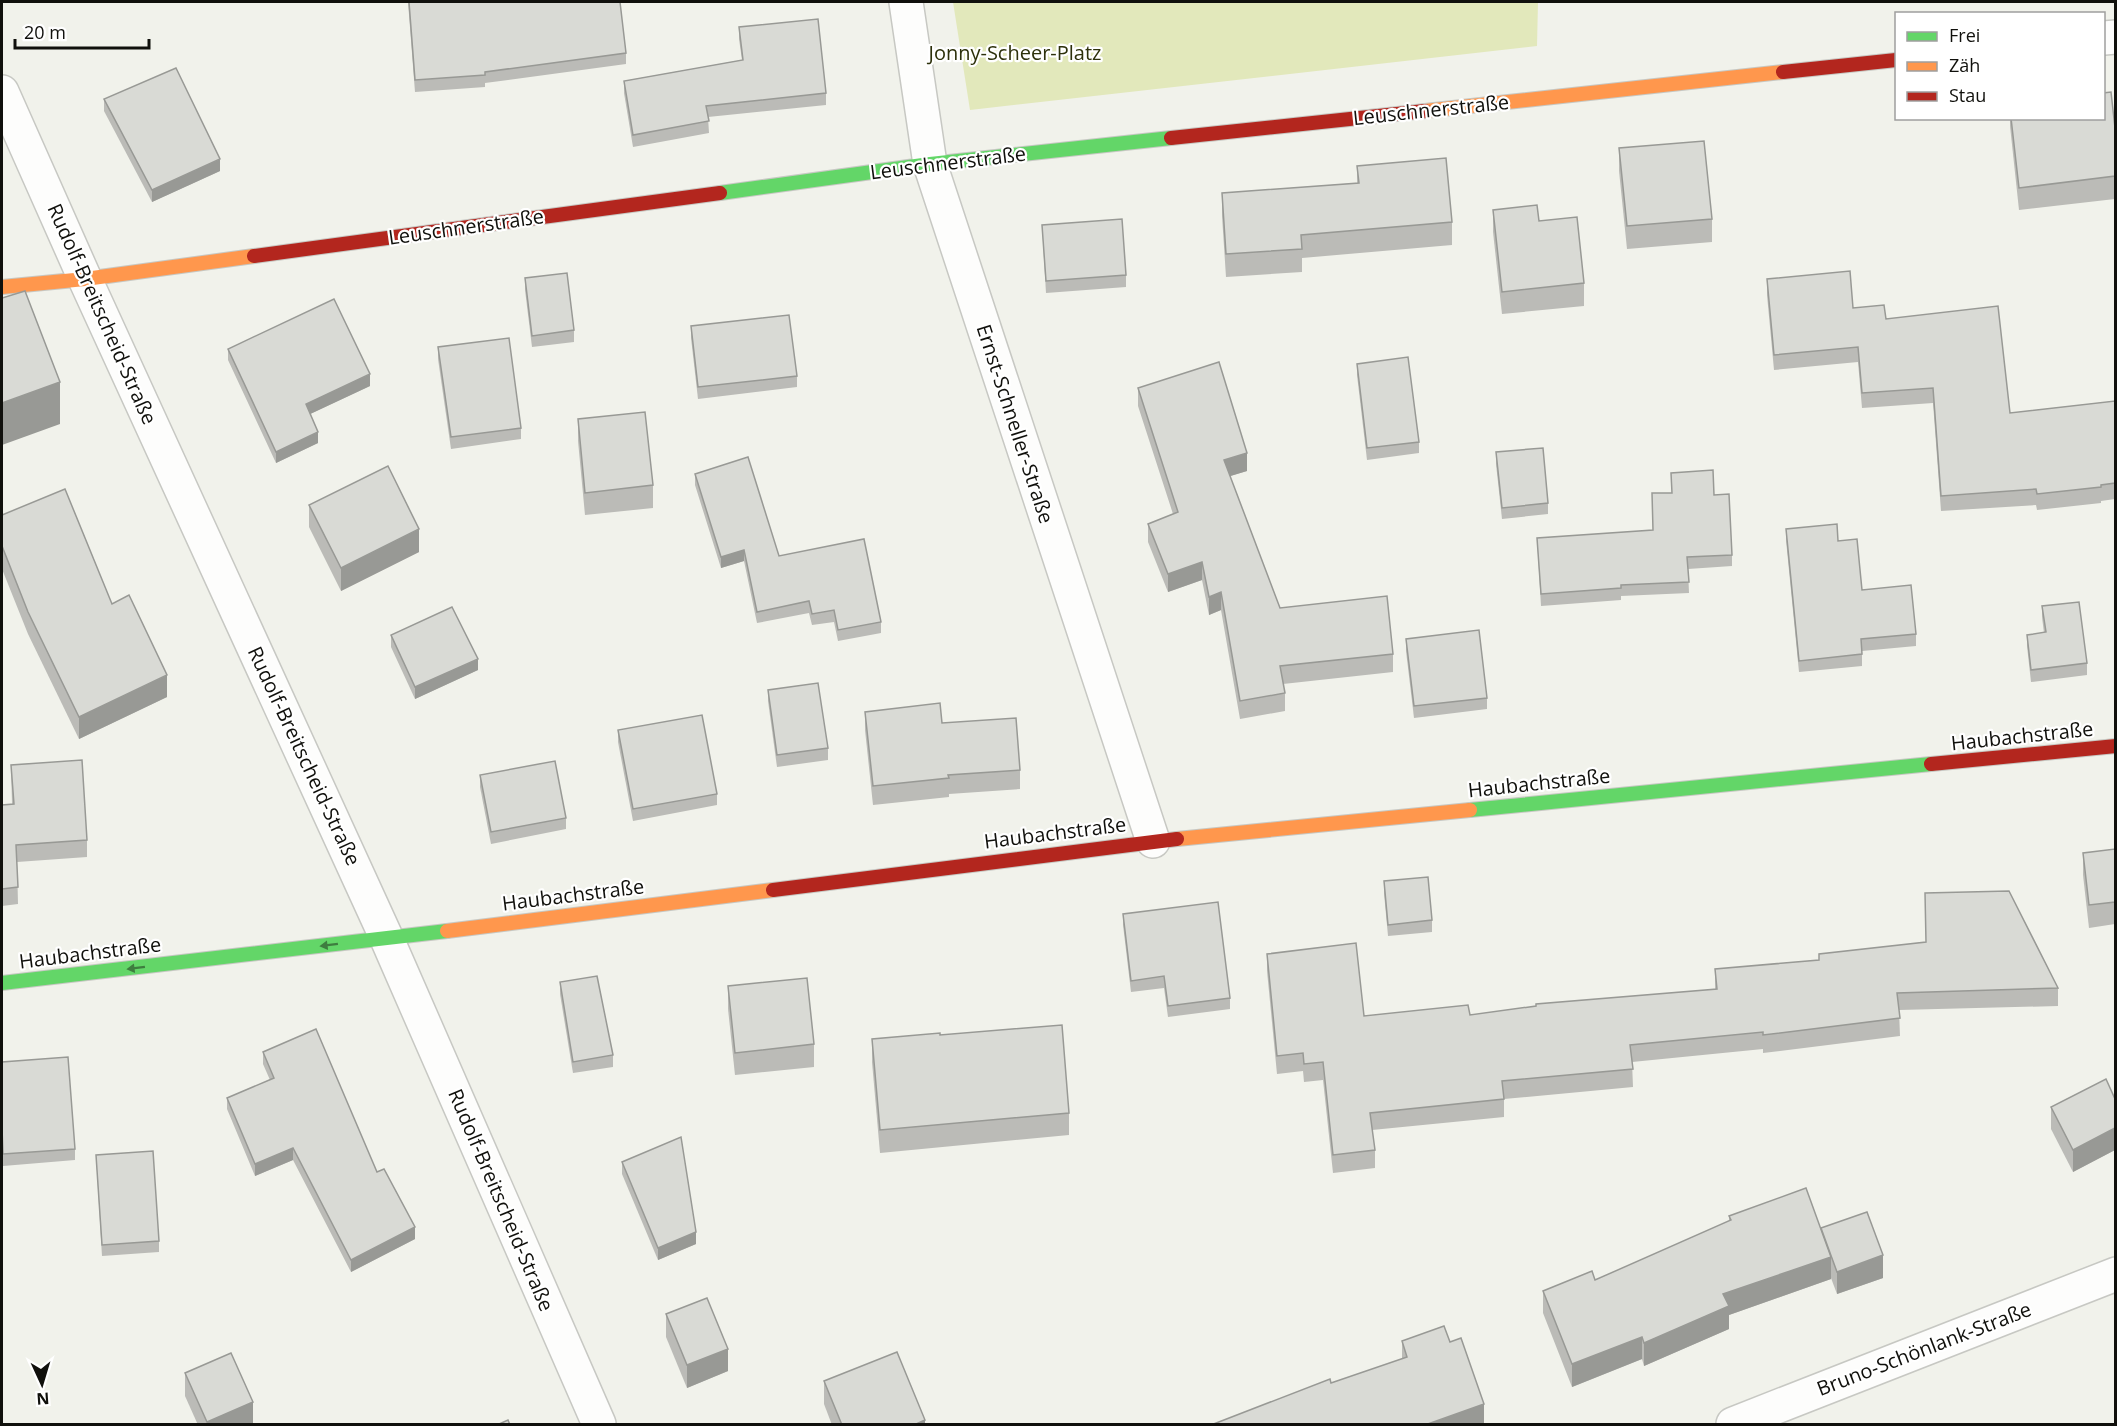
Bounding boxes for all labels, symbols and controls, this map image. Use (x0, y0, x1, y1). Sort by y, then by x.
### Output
scale bar (15, 12, 148, 50)
legend (1895, 12, 2105, 120)
text: 20 m (24, 20, 66, 44)
text: Frei (1949, 23, 1980, 47)
park label: Jonny-Scheer-Platz (927, 39, 1101, 66)
text: Zäh (1949, 53, 1980, 77)
text: Stau (1949, 83, 1986, 107)
street label: Leuschnerstraße (1352, 88, 1510, 131)
street label: Leuschnerstraße (869, 140, 1027, 185)
street label: Rudolf-Breitscheid-Straße (42, 199, 163, 428)
street label: Leuschnerstraße (387, 202, 545, 251)
street label: Ernst-Schneller-Straße (971, 321, 1060, 527)
street label: Rudolf-Breitscheid-Straße (242, 642, 367, 870)
street label: Haubachstraße (1949, 715, 2094, 756)
street label: Haubachstraße (1466, 762, 1611, 803)
street label: Haubachstraße (982, 810, 1128, 855)
street label: Haubachstraße (500, 872, 646, 917)
street label: Haubachstraße (17, 930, 163, 975)
one-way arrow (320, 941, 339, 950)
one-way arrow (126, 963, 145, 972)
street label: Rudolf-Breitscheid-Straße (442, 1085, 561, 1315)
street label: Bruno-Schönlank-Straße (1813, 1295, 2035, 1402)
north arrow (12, 1354, 72, 1414)
text: N (36, 1388, 50, 1410)

